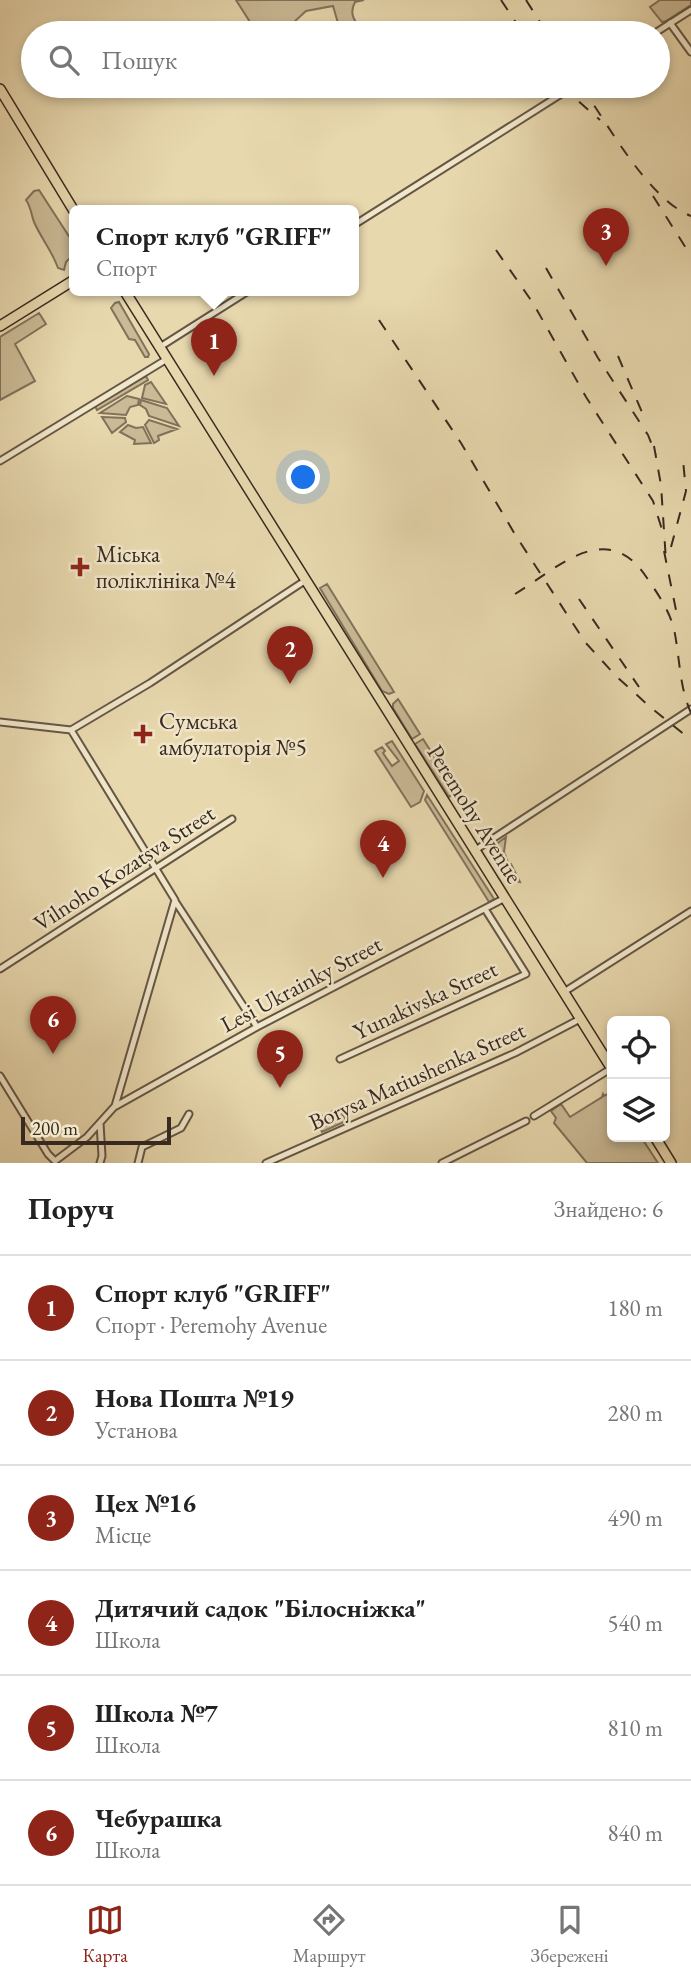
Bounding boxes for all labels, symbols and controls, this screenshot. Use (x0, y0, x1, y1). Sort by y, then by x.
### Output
search box (21, 21, 670, 98)
icon: search (45, 41, 83, 79)
text: Пошук (101, 43, 177, 77)
popup (69, 205, 359, 296)
pin: 3 (583, 208, 629, 266)
text: Спорт клуб "GRIFF" (96, 219, 332, 253)
text: Спорт (96, 253, 157, 283)
pin: 1 (191, 318, 237, 376)
your location (286, 460, 320, 494)
place label: Міська поліклініка №4 (96, 539, 237, 595)
marker: Міська поліклініка №4 (70, 557, 90, 577)
pin: 2 (267, 626, 313, 684)
place label: Сумська амбулаторія №5 (159, 706, 307, 762)
marker: Сумська амбулаторія №5 (133, 724, 153, 744)
street label: Peremohy Avenue (420, 739, 530, 889)
street label: Vilnoho Kozatsva Street (28, 798, 221, 938)
pin: 4 (360, 820, 406, 878)
street label: Lesi Ukrainky Street (215, 929, 388, 1039)
street label: Yunakivska Street (348, 953, 503, 1047)
pin: 6 (30, 996, 76, 1054)
street label: Borysa Matiushenka Street (304, 1014, 531, 1137)
map controls (607, 1016, 670, 1142)
button: locate (607, 1016, 670, 1079)
pin: 5 (257, 1030, 303, 1088)
button: layers (607, 1079, 670, 1142)
scale bar (21, 1114, 172, 1146)
text: 200 m (32, 1116, 78, 1141)
text: Поруч (28, 1189, 114, 1228)
text: Знайдено: 6 (554, 1194, 663, 1224)
text: Спорт клуб "GRIFF" (95, 1276, 331, 1310)
text: 1 (45, 1293, 57, 1323)
text: 180 m (607, 1293, 663, 1323)
text: Спорт · Peremohy Avenue (95, 1310, 327, 1340)
text: Нова Пошта №19 (95, 1381, 294, 1415)
text: 2 (45, 1398, 57, 1428)
text: 280 m (607, 1398, 663, 1428)
text: Установа (95, 1415, 178, 1445)
text: Цех №16 (95, 1486, 196, 1520)
text: 3 (45, 1503, 57, 1533)
text: 490 m (607, 1503, 663, 1533)
text: Місце (95, 1520, 151, 1550)
text: Дитячий садок "Білосніжка" (95, 1591, 426, 1625)
text: 4 (45, 1608, 57, 1638)
text: 540 m (607, 1608, 663, 1638)
text: Школа (95, 1625, 160, 1655)
text: Школа №7 (95, 1696, 218, 1730)
text: 5 (45, 1713, 57, 1743)
text: 810 m (607, 1713, 663, 1743)
text: Школа (95, 1730, 160, 1760)
text: Чебурашка (95, 1801, 222, 1835)
text: 6 (45, 1818, 57, 1848)
text: 840 m (607, 1818, 663, 1848)
text: Школа (95, 1835, 160, 1865)
tab: Карта (82, 1901, 128, 1968)
tab: Маршрут (293, 1901, 366, 1968)
tab: Збережені (531, 1901, 609, 1968)

